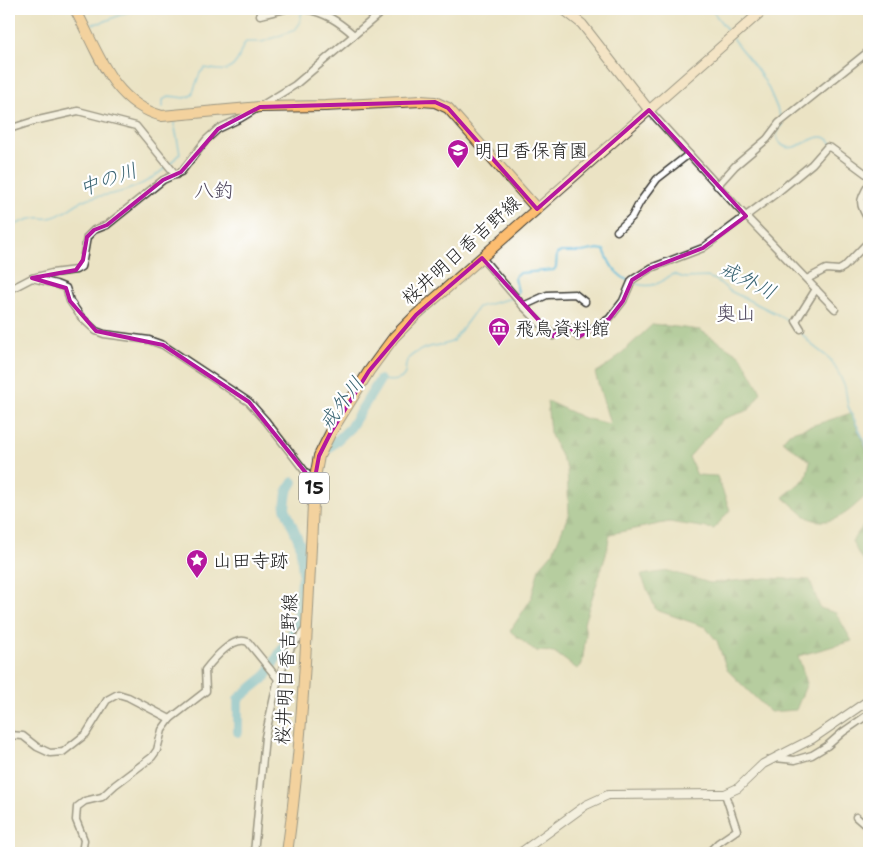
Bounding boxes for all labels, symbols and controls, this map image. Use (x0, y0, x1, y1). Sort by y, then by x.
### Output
school or university icon: 明日香保育園 (446, 138, 470, 169)
place label: 明日香保育園 (474, 138, 588, 163)
water label: 中の川 (75, 157, 141, 201)
district label: 八釣 (194, 177, 234, 203)
street label: 桜井明日香吉野線 (396, 190, 526, 310)
water label: 戒外川 (715, 255, 781, 305)
district label: 奥山 (716, 300, 756, 326)
museum icon: 飛鳥資料館 (487, 316, 511, 347)
place label: 飛鳥資料館 (515, 316, 610, 341)
water label: 戒外川 (313, 371, 369, 435)
road number: 15 (299, 472, 329, 503)
place icon: 山田寺跡 (185, 548, 209, 579)
place label: 山田寺跡 (213, 548, 289, 573)
street label: 桜井明日香吉野線 (270, 592, 302, 746)

